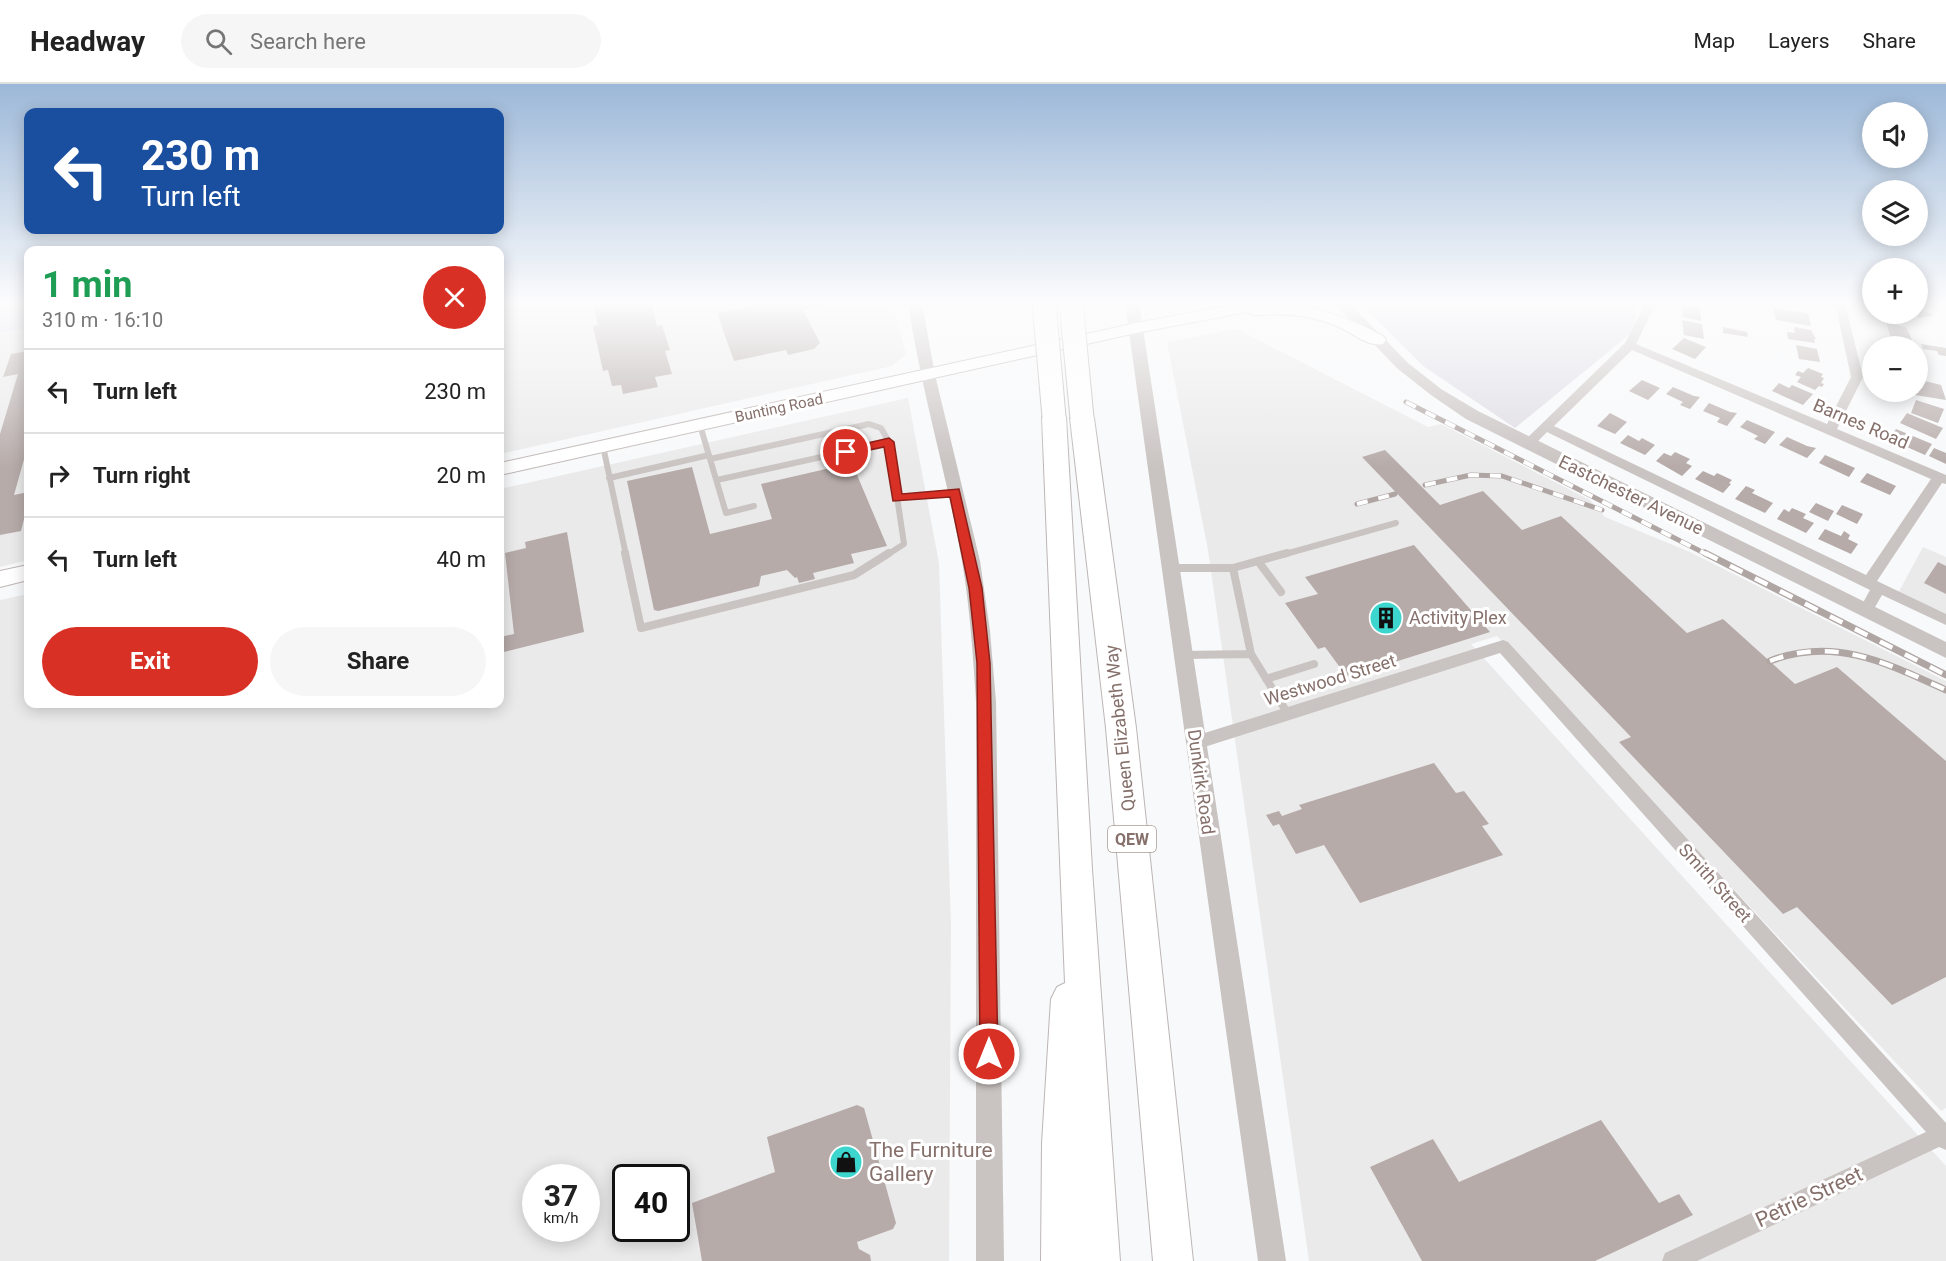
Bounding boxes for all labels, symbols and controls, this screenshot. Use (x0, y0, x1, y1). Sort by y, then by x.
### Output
search box (181, 14, 601, 68)
text: Headway (30, 25, 145, 58)
icon: search (202, 25, 235, 58)
text: Search here (250, 29, 366, 54)
text: Map (1693, 29, 1735, 53)
text: Layers (1768, 29, 1829, 53)
text: Share (1862, 29, 1916, 53)
map controls (1862, 102, 1928, 402)
button: sound (1862, 102, 1928, 168)
text: 230 m (141, 131, 260, 180)
icon: left (42, 132, 120, 210)
button: layers (1862, 180, 1928, 246)
text: Turn left (141, 181, 241, 213)
button: + (1862, 258, 1928, 324)
text: 1 min (42, 264, 133, 306)
button: close (423, 266, 486, 329)
text: 310 m · 16:10 (42, 308, 163, 332)
button: − (1862, 336, 1928, 402)
icon: left (42, 375, 75, 408)
text: Turn left (93, 379, 177, 404)
text: 230 m (424, 379, 486, 404)
street label: Bunting Road (733, 390, 825, 426)
street label: Barnes Road (1810, 394, 1912, 453)
pin (820, 426, 871, 477)
icon: arrive (829, 435, 862, 468)
street label: Eastchester Avenue (1556, 450, 1707, 539)
icon: right (42, 459, 75, 492)
text: Turn right (93, 463, 190, 488)
text: 20 m (437, 463, 486, 488)
icon: left (42, 543, 75, 576)
text: Turn left (93, 547, 177, 572)
text: 40 m (437, 547, 486, 572)
building icon: Activity Plex (1368, 600, 1404, 636)
place label: Activity Plex (1409, 607, 1507, 628)
button: Exit (42, 627, 258, 696)
button: Share (270, 627, 486, 696)
street label: Queen Elizabeth Way (1100, 643, 1139, 812)
street label: Westwood Street (1261, 649, 1398, 710)
street label: Dunkirk Road (1184, 728, 1219, 836)
road number: QEW (1108, 826, 1156, 852)
street label: Smith Street (1675, 839, 1756, 926)
position arrow (957, 1022, 1021, 1086)
place label: The Furniture Gallery (869, 1138, 993, 1186)
shop icon: The Furniture Gallery (828, 1144, 864, 1180)
street label: Petrie Street (1752, 1162, 1866, 1232)
speed limit sign: 40 (612, 1164, 690, 1242)
text: 37 (544, 1178, 578, 1213)
text: km/h (543, 1209, 579, 1227)

